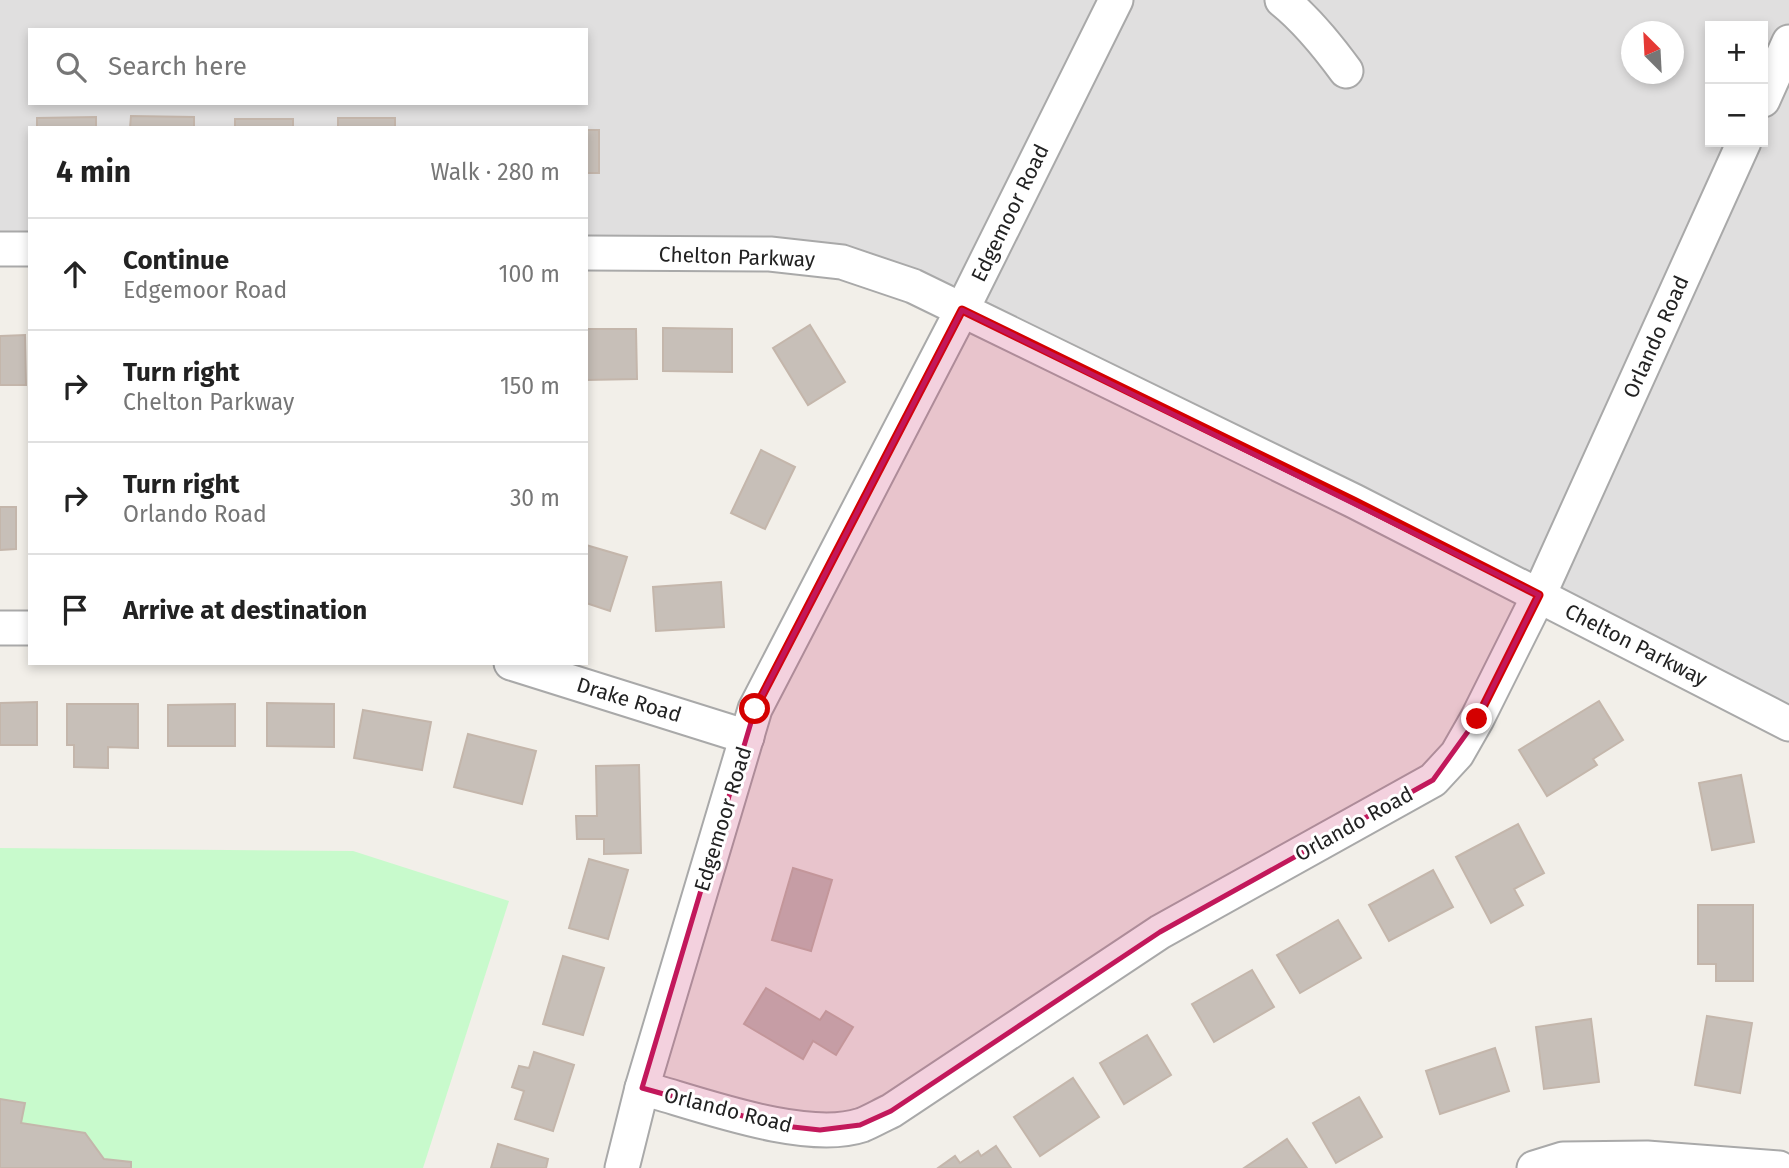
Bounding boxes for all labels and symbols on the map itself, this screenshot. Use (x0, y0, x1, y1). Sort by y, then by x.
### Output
north arrow (1621, 21, 1684, 84)
street label: Edgemoor Road (965, 140, 1055, 286)
street label: Chelton Parkway (658, 241, 816, 273)
street label: Orlando Road (1617, 272, 1695, 402)
street label: Chelton Parkway (1560, 598, 1712, 692)
street label: Drake Road (573, 672, 685, 728)
route start (739, 693, 770, 724)
route end (1461, 703, 1492, 734)
street label: Edgemoor Road (689, 743, 757, 895)
street label: Orlando Road (1290, 781, 1418, 867)
street label: Orlando Road (661, 1082, 795, 1138)

